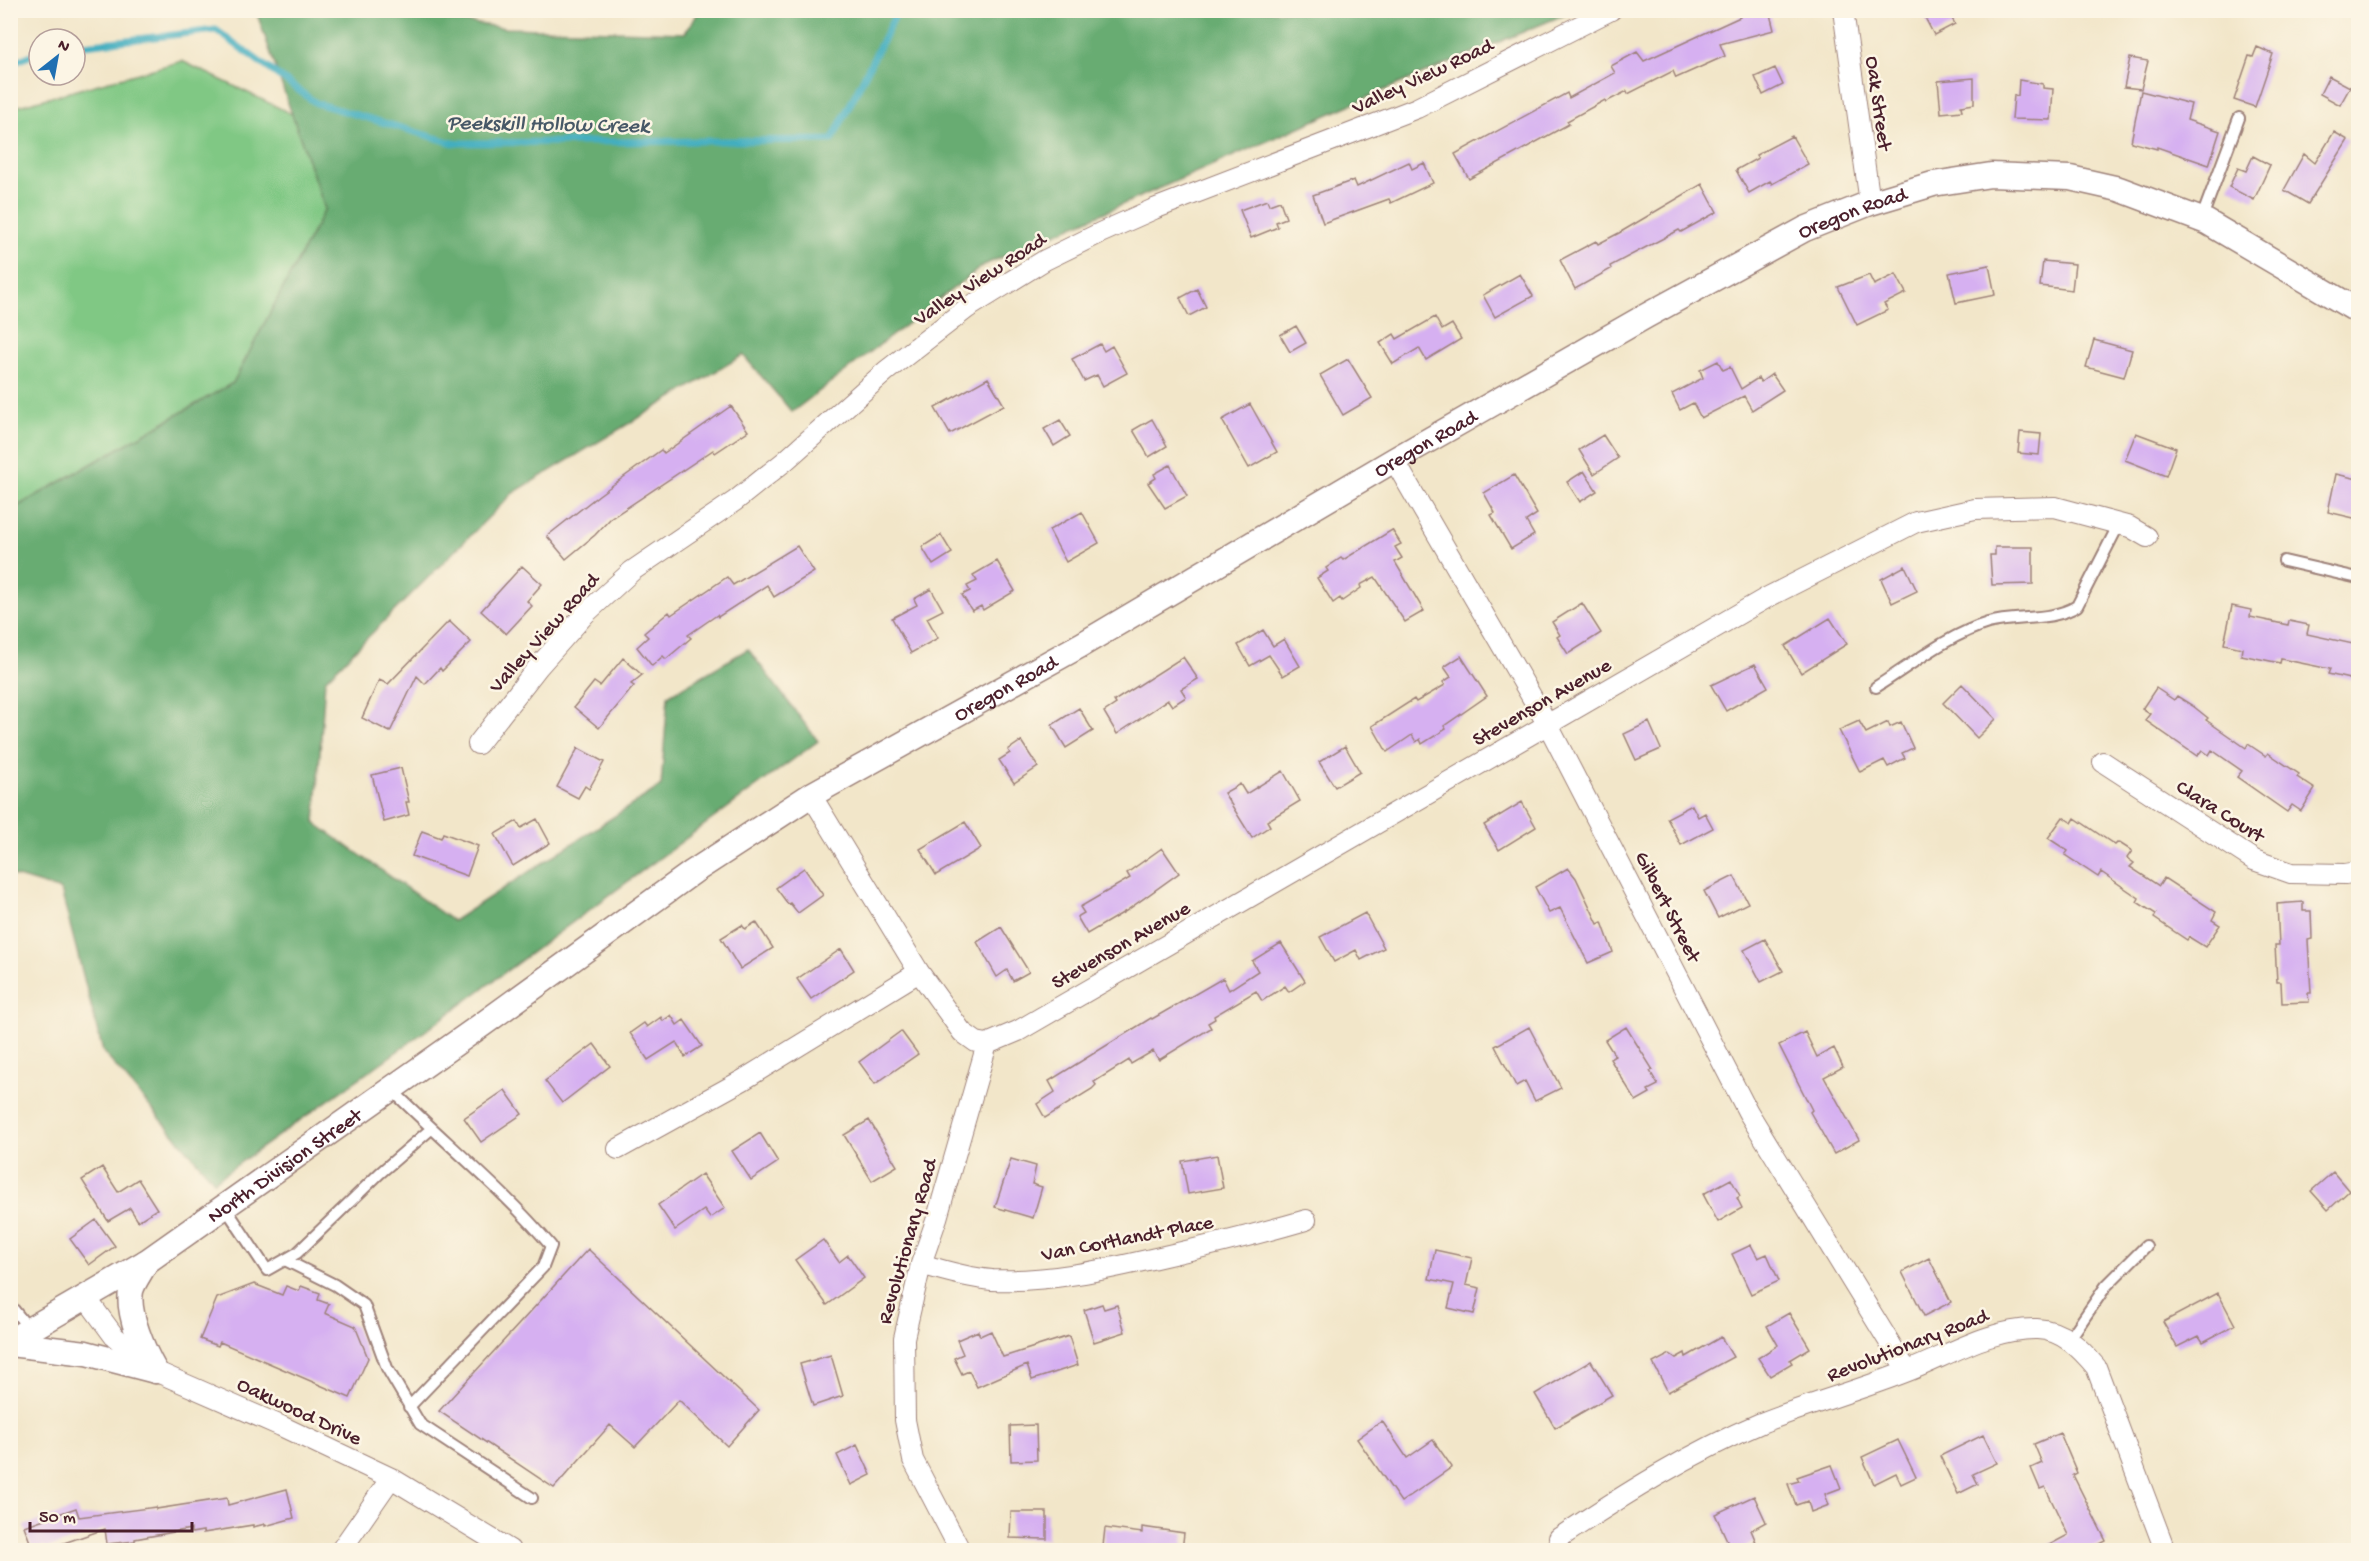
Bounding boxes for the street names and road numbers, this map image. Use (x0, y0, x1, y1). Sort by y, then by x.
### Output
street label: Valley View Road (1348, 34, 1500, 122)
street label: Oak Street (1858, 55, 1896, 154)
street label: Oregon Road (1794, 183, 1912, 247)
street label: Valley View Road (909, 228, 1053, 334)
street label: Oregon Road (1371, 405, 1484, 485)
street label: Valley View Road (484, 568, 607, 700)
street label: Oregon Road (951, 651, 1064, 729)
street label: Stevenson Avenue (1469, 654, 1618, 754)
street label: Clara Court (2170, 776, 2270, 851)
street label: Gilbert Street (1627, 848, 1706, 969)
street label: Stevenson Avenue (1048, 897, 1197, 997)
street label: North Division Street (204, 1103, 370, 1231)
street label: Revolutionary Road (874, 1155, 945, 1327)
street label: Van Cortlandt Place (1039, 1211, 1217, 1270)
street label: Revolutionary Road (1824, 1304, 1994, 1390)
street label: Oakwood Drive (232, 1373, 366, 1453)

